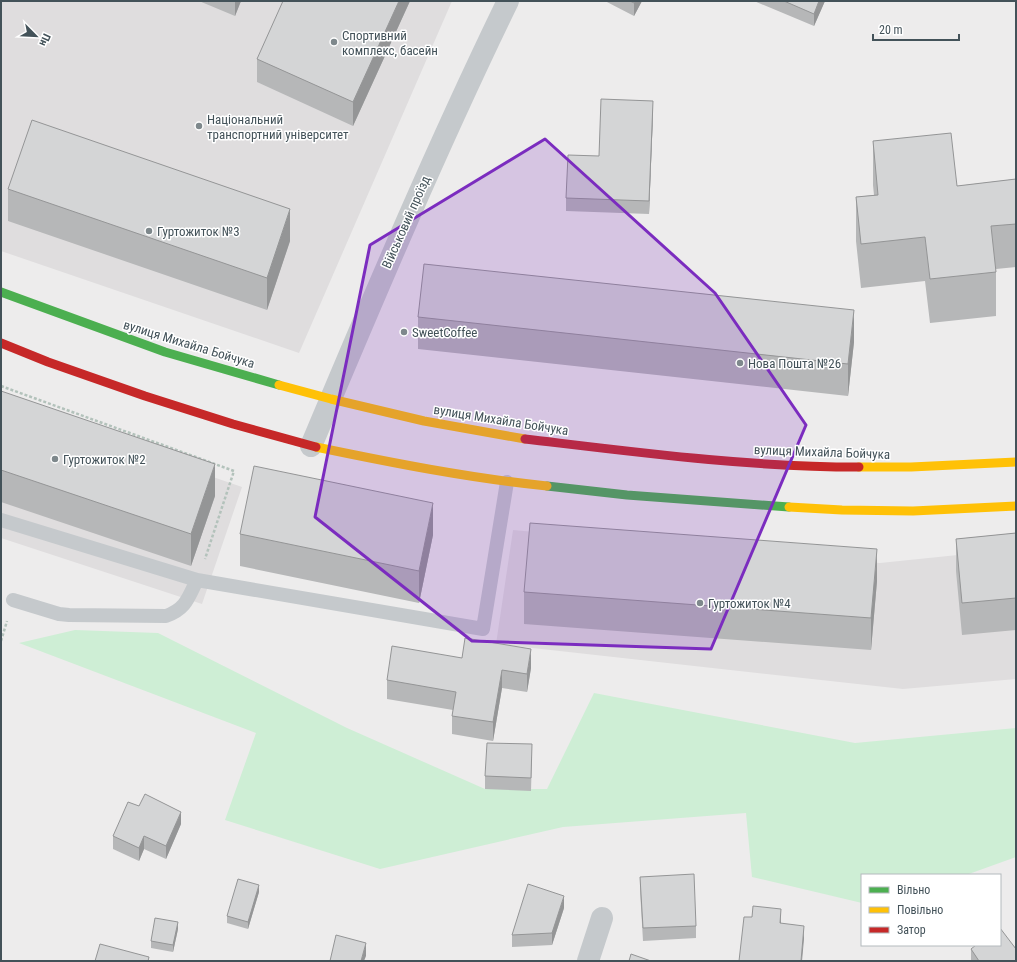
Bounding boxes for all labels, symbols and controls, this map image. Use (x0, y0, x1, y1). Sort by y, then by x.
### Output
north arrow (16, 16, 56, 56)
scale bar (873, 16, 959, 42)
text: 20 m (879, 23, 903, 37)
place label: Спортивний комплекс, басейн (342, 28, 438, 58)
text: Пн (36, 32, 53, 48)
marker: Спортивний комплекс, басейн (329, 37, 339, 47)
place label: Національний транспортний університет (207, 112, 349, 142)
marker: Національний транспортний університет (194, 121, 204, 131)
street label: Військовий проїзд (379, 173, 433, 271)
place label: Гуртожиток №3 (157, 224, 240, 239)
marker: Гуртожиток №3 (144, 226, 154, 236)
street label: вулиця Михайла Бойчука (122, 317, 256, 371)
place label: SweetCoffee (412, 325, 477, 340)
marker: SweetCoffee (399, 327, 409, 337)
place label: Нова Пошта №26 (748, 356, 841, 371)
marker: Нова Пошта №26 (735, 358, 745, 368)
street label: вулиця Михайла Бойчука (433, 402, 569, 438)
street label: вулиця Михайла Бойчука (754, 442, 890, 462)
place label: Гуртожиток №2 (63, 452, 146, 467)
marker: Гуртожиток №2 (50, 454, 60, 464)
place label: Гуртожиток №4 (708, 596, 791, 611)
marker: Гуртожиток №4 (695, 598, 705, 608)
legend (861, 874, 1001, 946)
text: Вільно (897, 883, 930, 897)
text: Повільно (897, 903, 943, 917)
text: Затор (897, 923, 926, 937)

